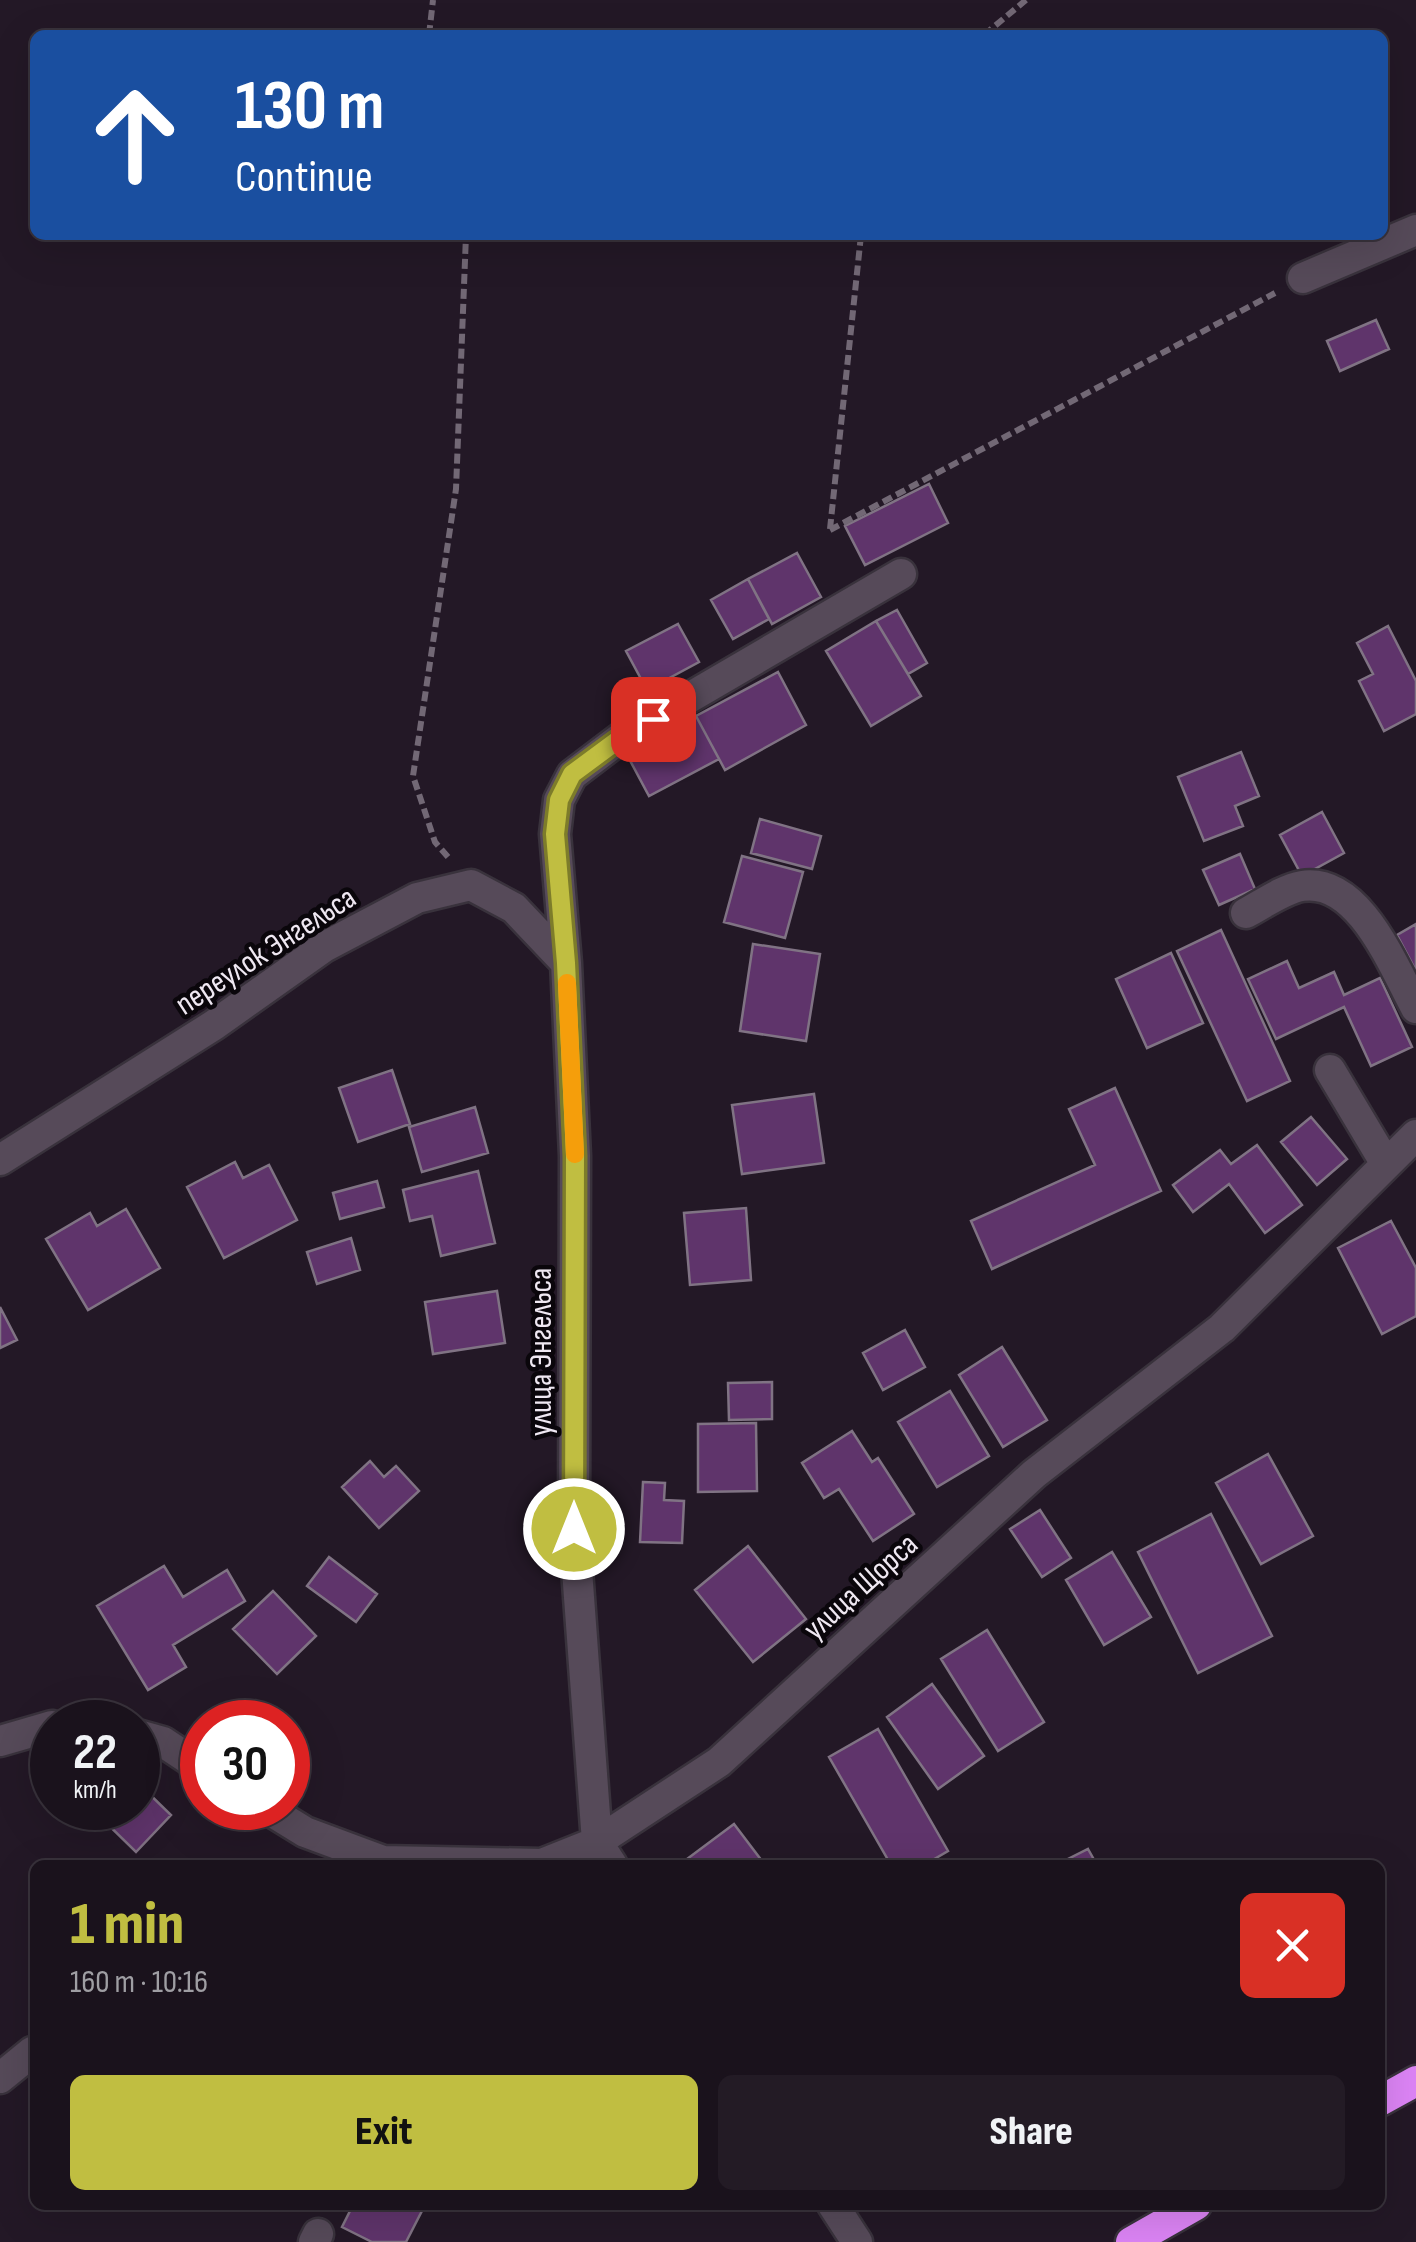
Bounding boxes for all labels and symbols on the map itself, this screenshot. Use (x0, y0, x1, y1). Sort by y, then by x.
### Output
pin (611, 677, 696, 762)
street label: переулок Энгельса (168, 878, 363, 1024)
street label: улица Энгельса (522, 1268, 561, 1436)
position arrow (522, 1477, 626, 1581)
street label: улица Щорса (796, 1526, 926, 1649)
speed limit sign: 30 (180, 1700, 310, 1830)

